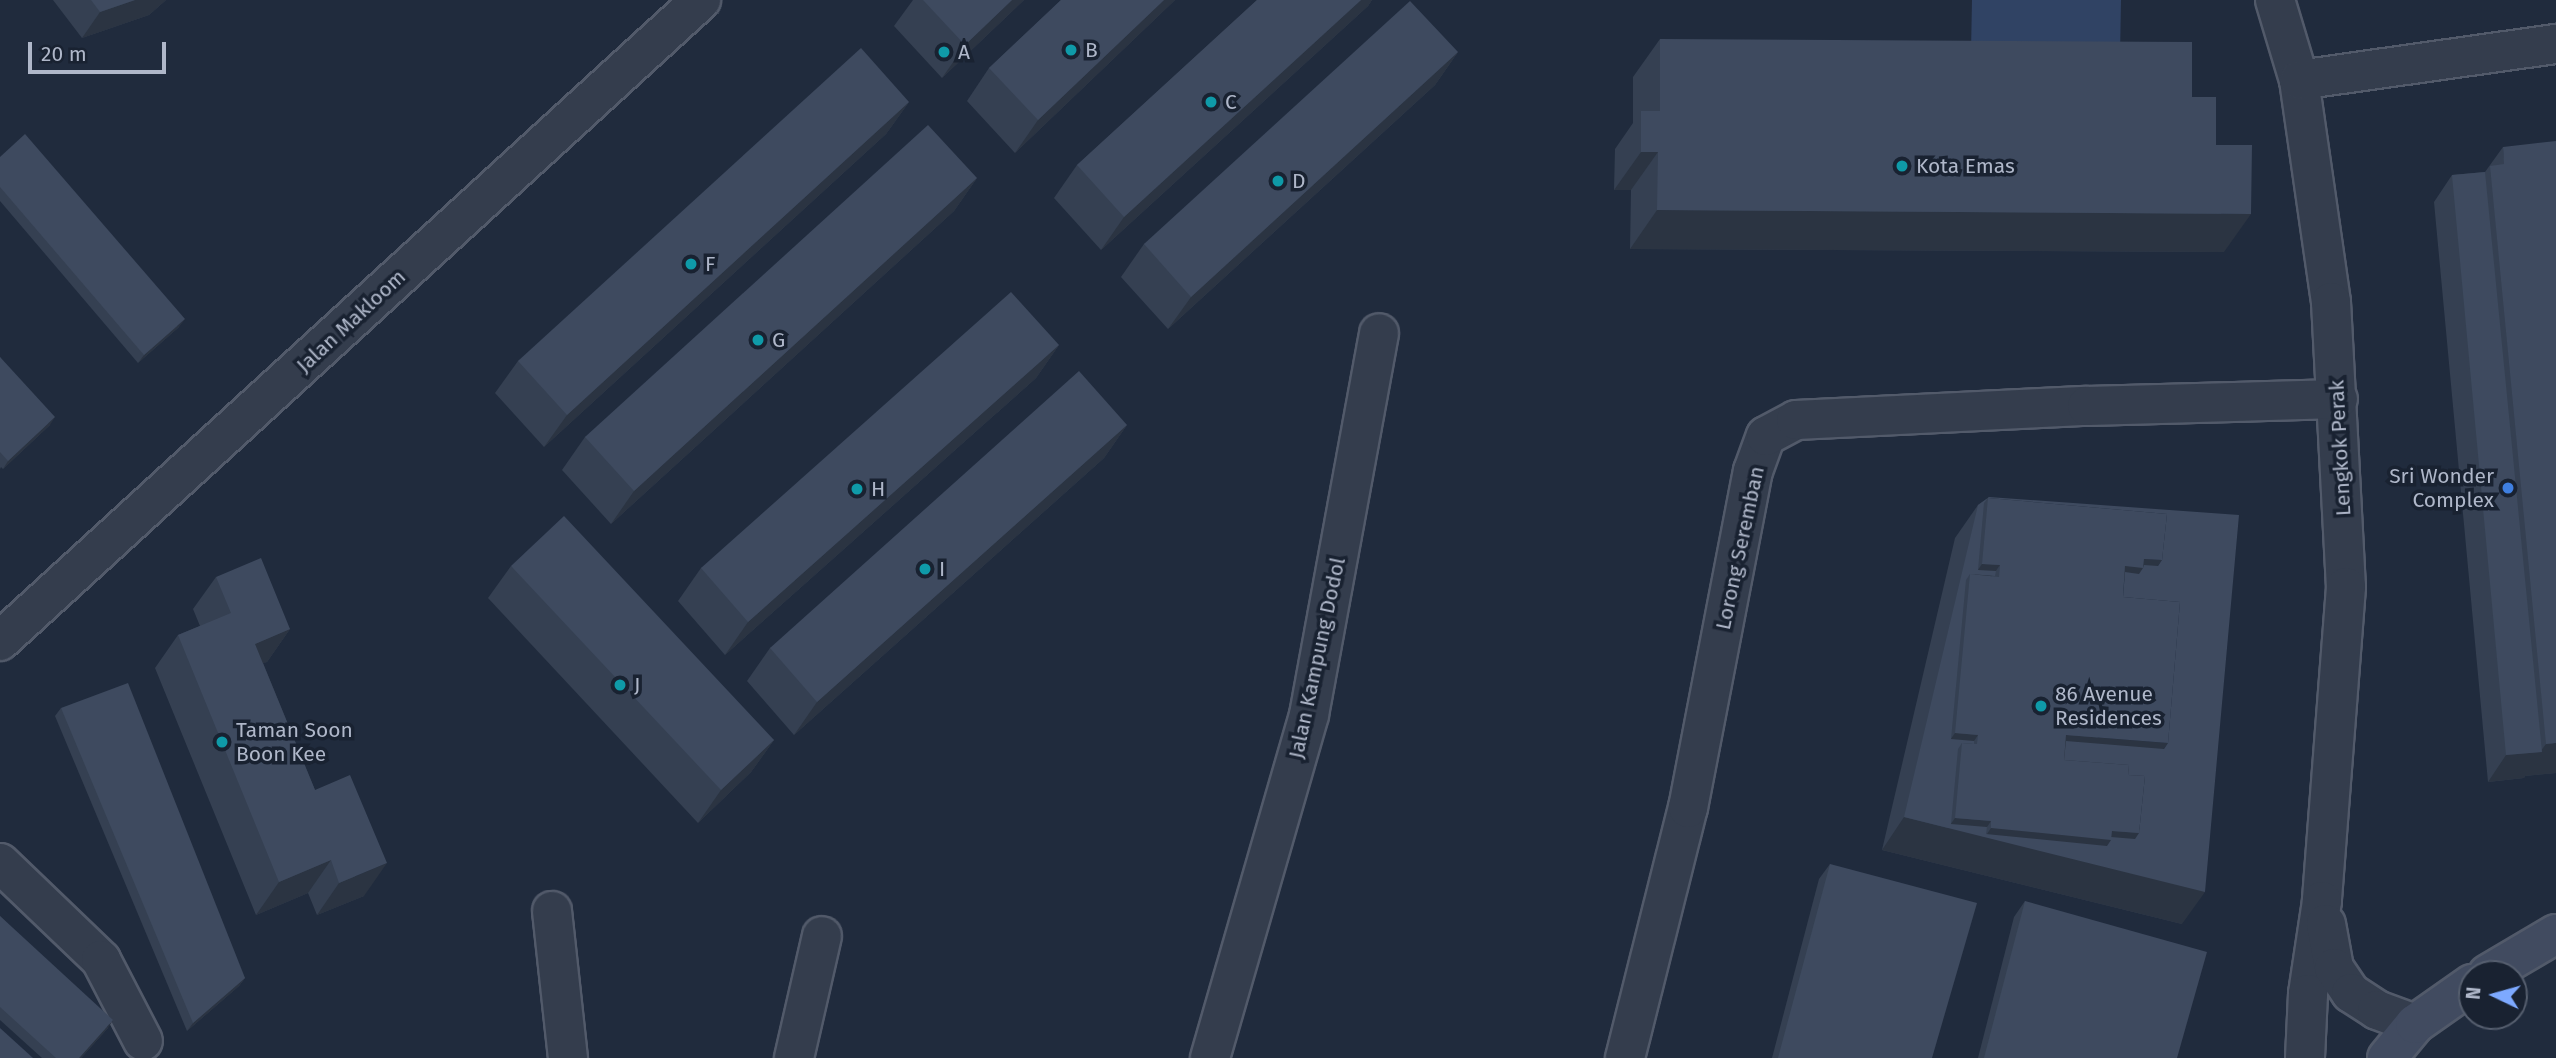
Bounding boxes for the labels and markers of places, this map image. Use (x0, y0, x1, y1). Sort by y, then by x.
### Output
place label: B (1085, 37, 1098, 63)
place label: A (958, 39, 970, 65)
marker: B (1063, 42, 1079, 58)
marker: A (936, 44, 952, 60)
place label: C (1225, 89, 1237, 115)
marker: C (1203, 94, 1219, 110)
place label: Kota Emas (1916, 153, 2015, 179)
marker: Kota Emas (1894, 158, 1910, 174)
place label: D (1292, 168, 1306, 194)
marker: D (1270, 173, 1286, 189)
place label: F (705, 251, 715, 277)
marker: F (683, 256, 699, 272)
place label: G (772, 327, 785, 353)
marker: G (750, 332, 766, 348)
place label: Sri Wonder Complex (2389, 463, 2494, 513)
place label: H (871, 476, 885, 502)
marker: Sri Wonder Complex (2500, 480, 2516, 496)
marker: H (849, 481, 865, 497)
place label: I (939, 556, 945, 582)
marker: I (917, 561, 933, 577)
place label: J (634, 672, 640, 698)
marker: J (612, 677, 628, 693)
place label: 86 Avenue Residences (2055, 681, 2162, 731)
marker: 86 Avenue Residences (2033, 698, 2049, 714)
place label: Taman Soon Boon Kee (236, 717, 353, 767)
marker: Taman Soon Boon Kee (214, 734, 230, 750)

